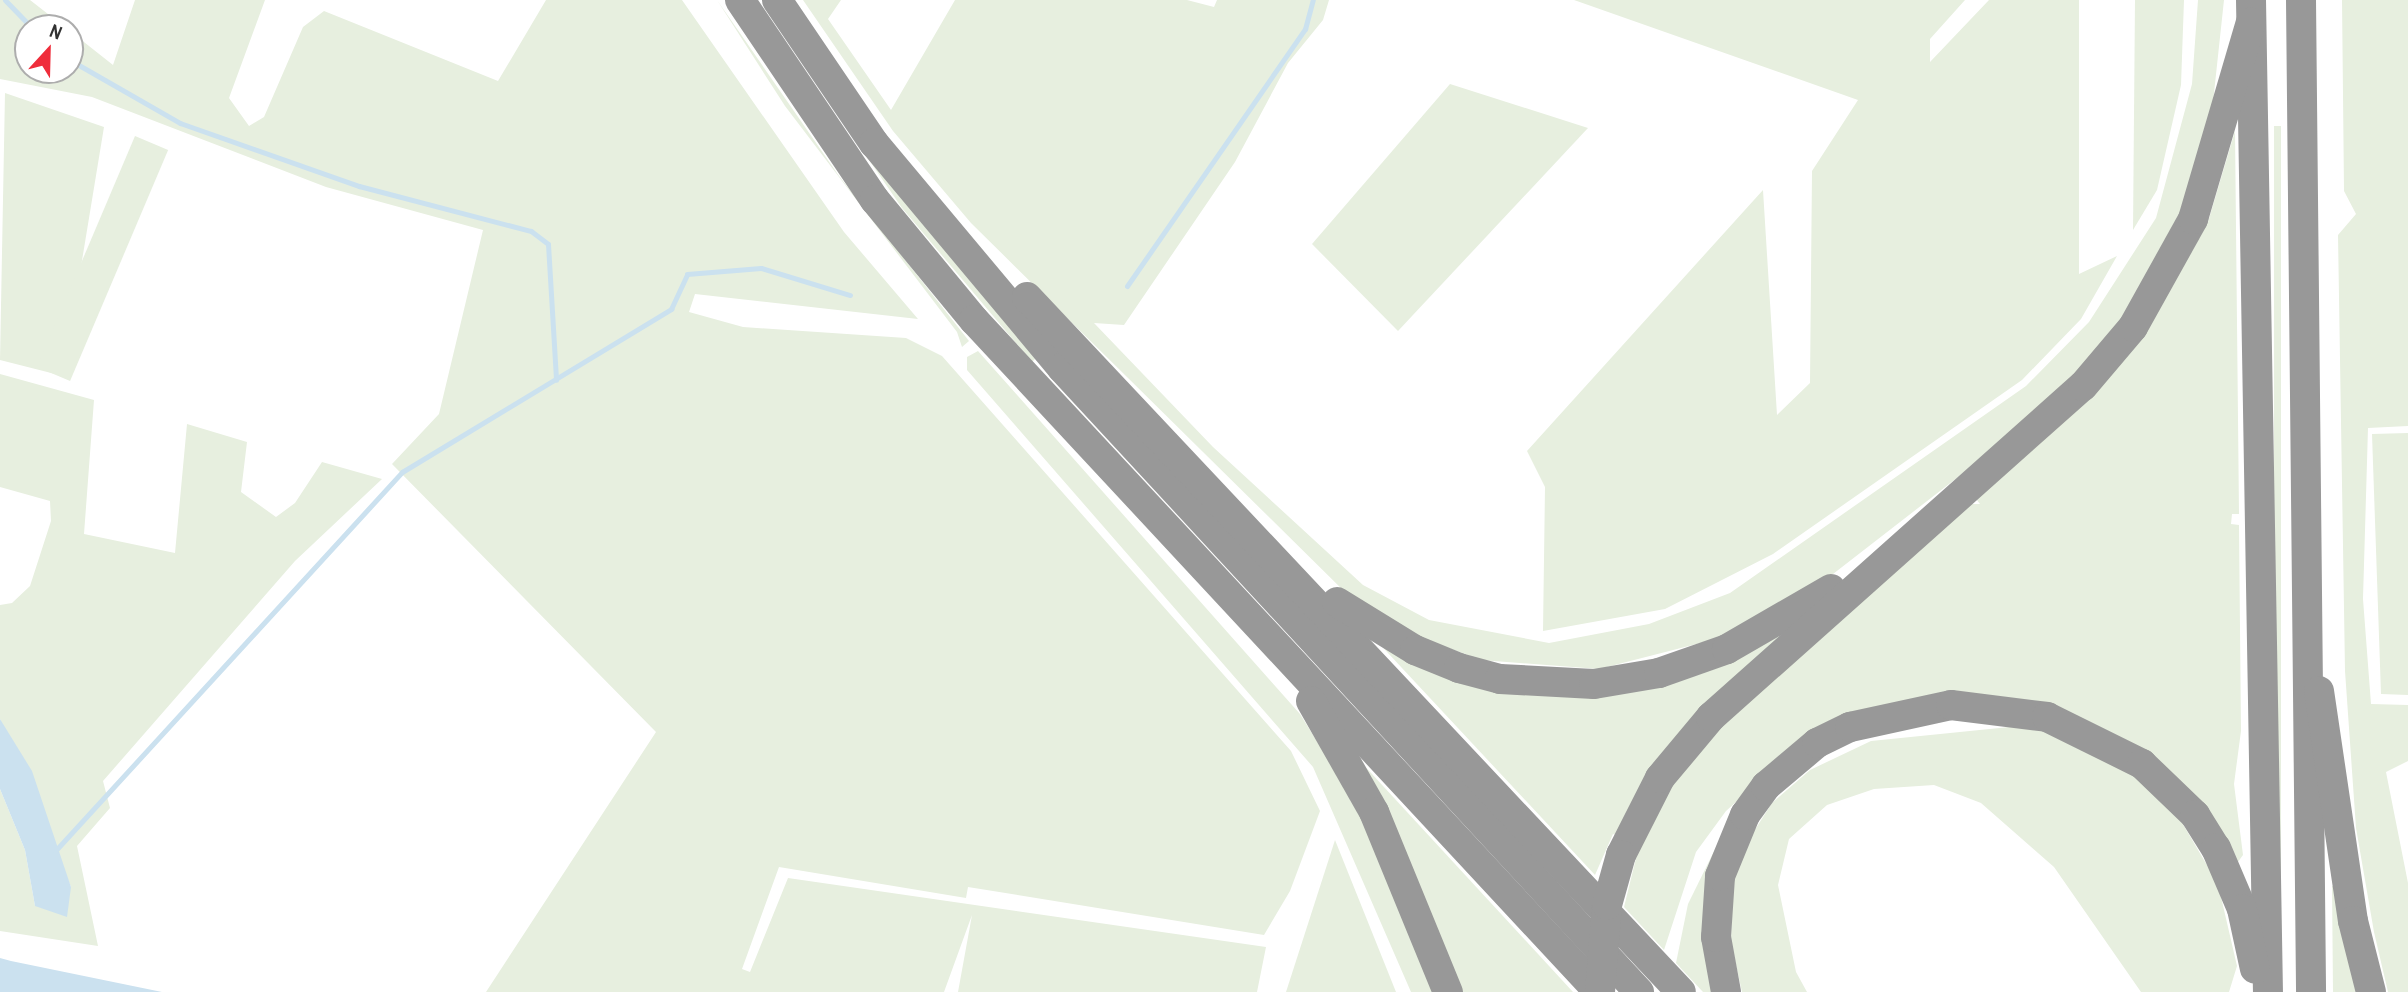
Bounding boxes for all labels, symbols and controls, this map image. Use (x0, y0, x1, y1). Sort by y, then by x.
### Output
north arrow (14, 14, 84, 84)
text: N (46, 17, 66, 46)

